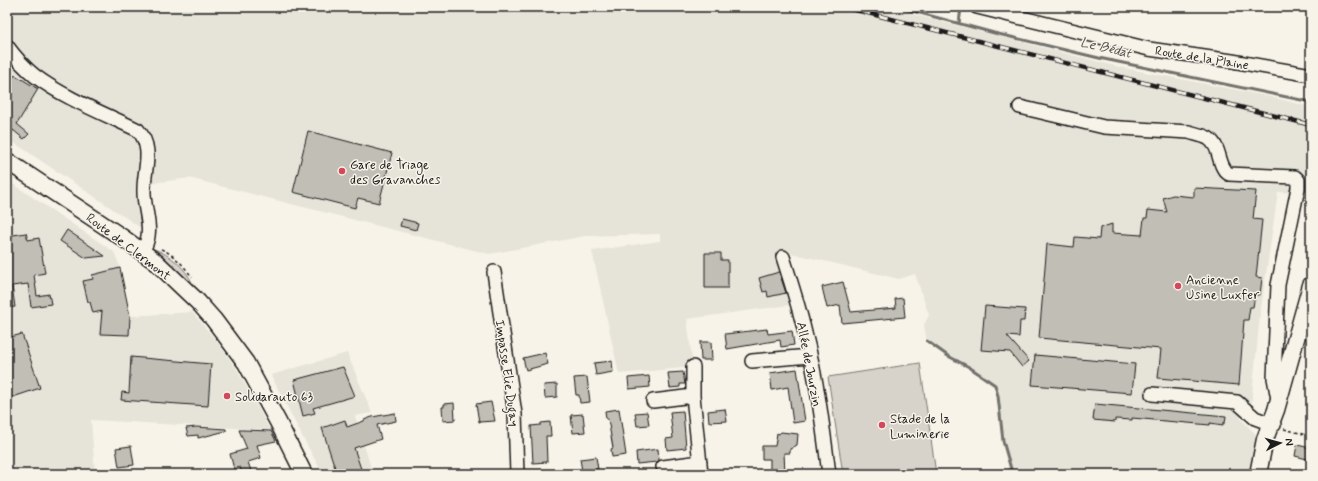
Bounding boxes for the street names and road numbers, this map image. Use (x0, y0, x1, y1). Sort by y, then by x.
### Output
street label: Route de la Plaine (1154, 43, 1250, 74)
street label: Route de Clermont (82, 210, 174, 285)
street label: Impasse Elie Dugay (489, 319, 522, 428)
street label: Allée de Jourzin (792, 321, 825, 408)

